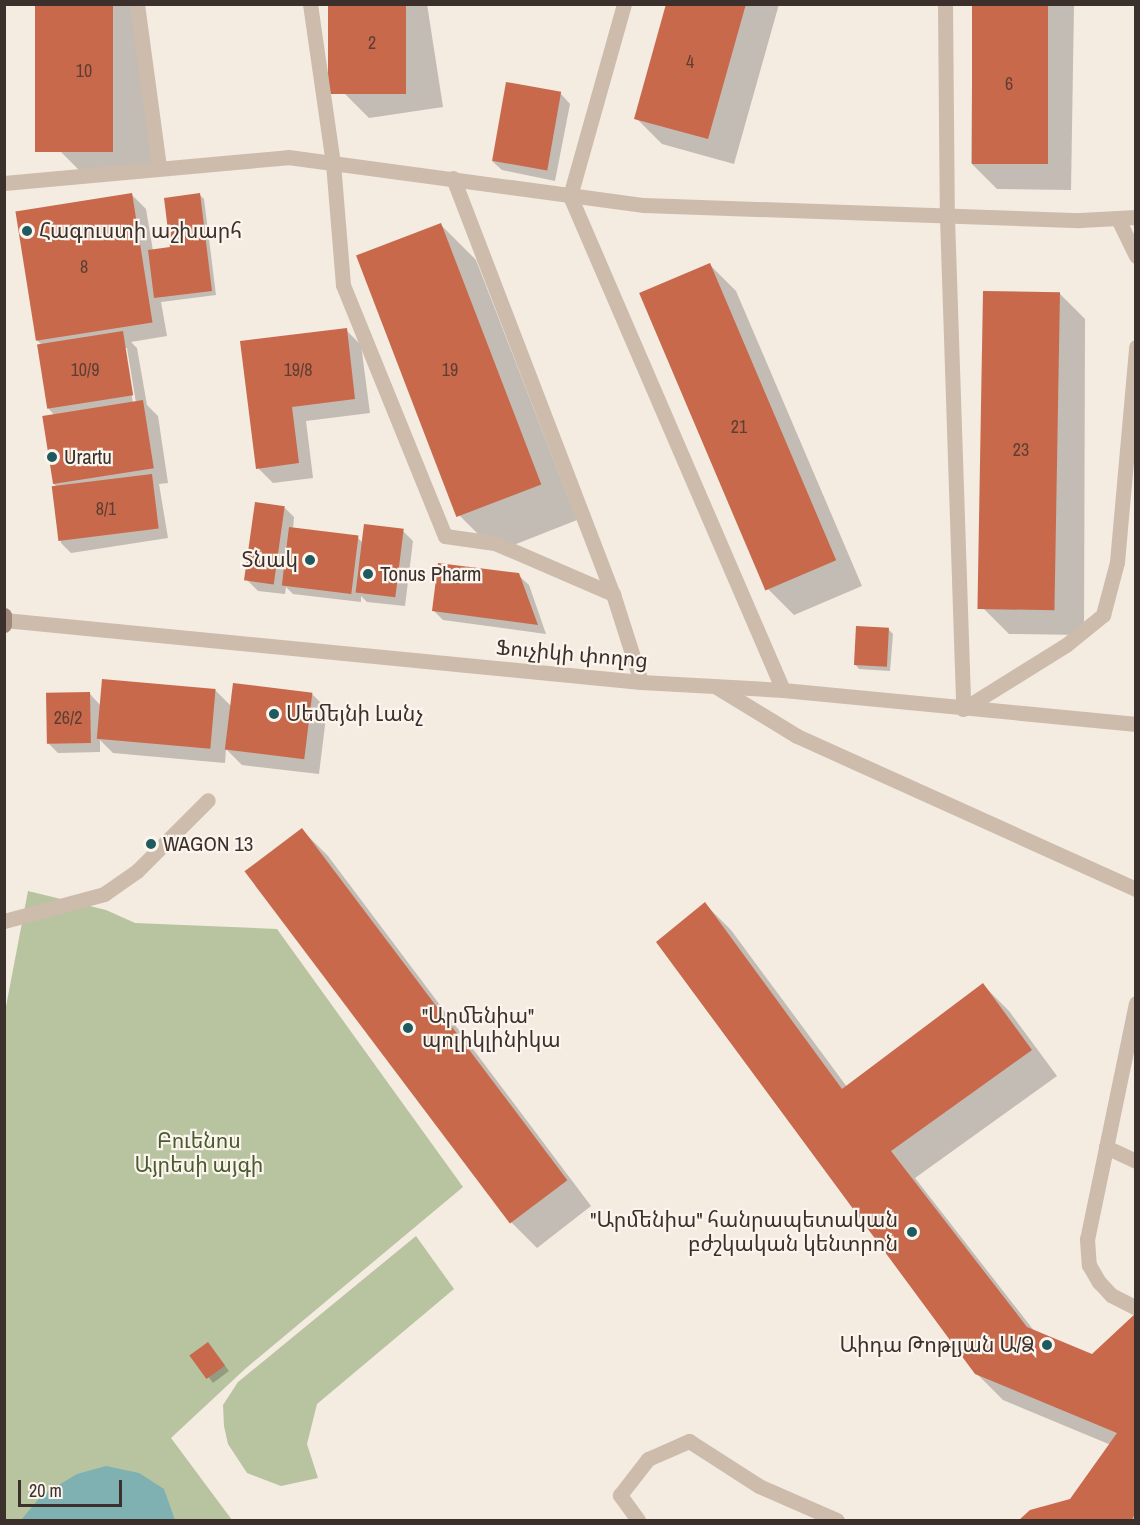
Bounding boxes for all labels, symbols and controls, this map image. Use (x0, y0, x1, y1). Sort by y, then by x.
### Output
house number: 2 (368, 32, 376, 54)
house number: 4 (686, 51, 694, 73)
house number: 10 (76, 60, 92, 82)
house number: 6 (1005, 73, 1013, 95)
place label: Հագուստի աշխարհ (39, 218, 242, 244)
marker: Հագուստի աշխարհ (20, 224, 34, 238)
house number: 8 (80, 256, 88, 278)
house number: 10/9 (71, 359, 99, 381)
house number: 19/8 (284, 359, 312, 381)
house number: 19 (442, 359, 458, 381)
house number: 21 (731, 416, 747, 438)
house number: 23 (1013, 439, 1029, 461)
place label: Urartu (64, 444, 112, 470)
marker: Urartu (45, 450, 59, 464)
house number: 8/1 (96, 498, 116, 520)
place label: Տնակ (242, 547, 298, 573)
marker: Տնակ (303, 553, 317, 567)
place label: Tonus Pharm (380, 561, 481, 587)
marker: Tonus Pharm (361, 567, 375, 581)
street label: Ֆուչիկի փողոց (495, 635, 649, 673)
place label: Սեմեյնի Լանչ (286, 701, 423, 727)
house number: 26/2 (54, 707, 82, 729)
marker: Սեմեյնի Լանչ (267, 707, 281, 721)
place label: WAGON 13 (163, 831, 253, 857)
marker: WAGON 13 (144, 837, 158, 851)
place label: "Արմենիա" պոլիկլինիկա (422, 1003, 561, 1053)
marker: "Արմենիա" պոլիկլինիկա (399, 1019, 417, 1037)
park label: Բուենոս Այրեսի այգի (135, 1128, 263, 1178)
place label: "Արմենիա" հանրապետական բժշկական կենտրոն (590, 1207, 898, 1257)
marker: "Արմենիա" հանրապետական բժշկական կենտրոն (903, 1223, 921, 1241)
place label: Աիդա Թոթլյան Ա/Ձ (840, 1332, 1035, 1358)
marker: Աիդա Թոթլյան Ա/Ձ (1040, 1338, 1054, 1352)
scale bar (21, 1468, 124, 1506)
text: 20 m (29, 1478, 62, 1503)

